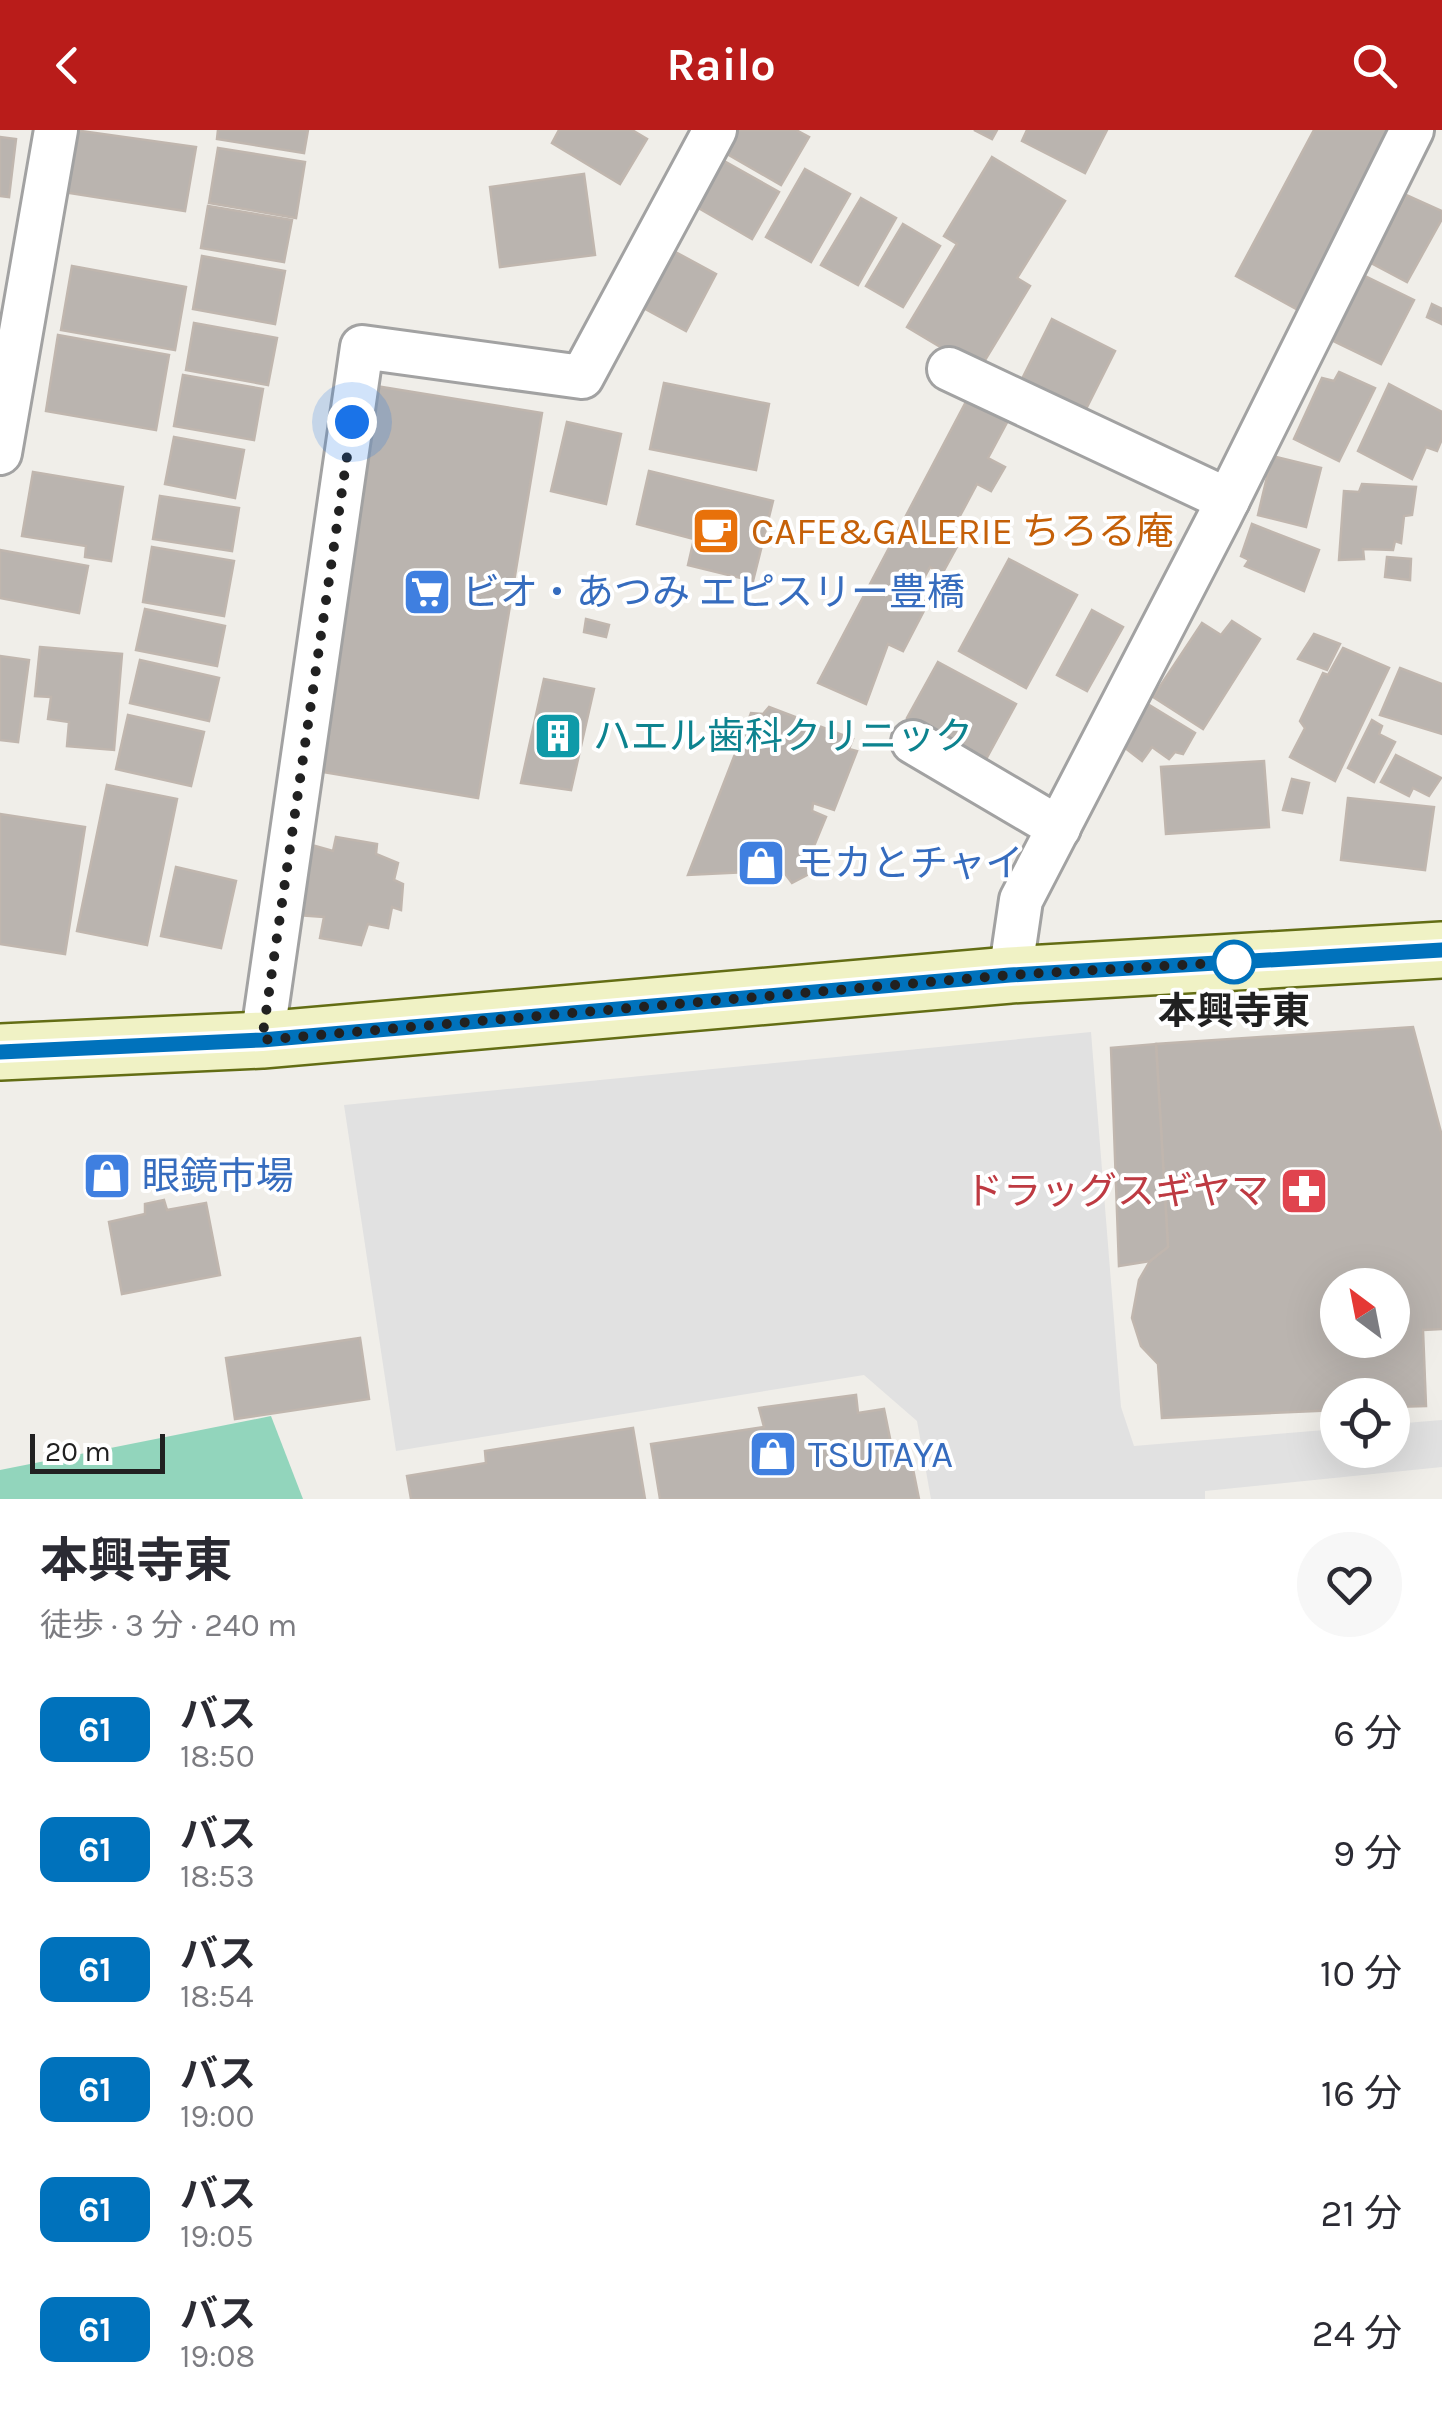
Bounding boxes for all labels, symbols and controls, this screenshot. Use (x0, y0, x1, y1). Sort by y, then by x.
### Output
icon: back (40, 38, 95, 93)
icon: search (1347, 38, 1402, 93)
text: Railo (666, 39, 776, 91)
your location (327, 397, 377, 447)
cafe icon: CAFE&GALERIE ちろる庵 (690, 505, 742, 557)
place label: CAFE&GALERIE ちろる庵 (751, 509, 1174, 554)
supermarket icon: ビオ・あつみ エピスリー豊橋 (401, 566, 453, 618)
place label: ビオ・あつみ エピスリー豊橋 (462, 570, 965, 615)
building icon: ハエル歯科クリニック (532, 710, 584, 762)
place label: ハエル歯科クリニック (593, 714, 973, 759)
shop icon: モカとチャイ (735, 837, 787, 889)
place label: モカとチャイ (796, 841, 1024, 886)
marker: 本興寺東 (1213, 941, 1255, 983)
place label: 本興寺東 (1158, 989, 1310, 1034)
shop icon: 眼鏡市場 (81, 1150, 133, 1202)
place label: 眼鏡市場 (142, 1154, 294, 1199)
pharmacy icon: ドラッグスギヤマ (1278, 1165, 1330, 1217)
place label: ドラッグスギヤマ (965, 1169, 1269, 1214)
north arrow (1320, 1268, 1410, 1358)
map controls (1320, 1268, 1410, 1468)
button: locate (1320, 1378, 1410, 1468)
shop icon: TSUTAYA (747, 1428, 799, 1480)
scale bar (30, 1429, 165, 1474)
place label: TSUTAYA (808, 1432, 953, 1477)
text: 20 m (45, 1435, 111, 1468)
button: heart (1297, 1532, 1402, 1637)
text: 本興寺東 (40, 1533, 232, 1589)
text: 徒歩 · 3 分 · 240 m (40, 1607, 297, 1644)
text: バス (180, 1692, 256, 1737)
text: 61 (78, 1709, 112, 1750)
text: 6 分 (1333, 1711, 1402, 1756)
text: 18:50 (180, 1738, 255, 1775)
text: バス (180, 1812, 256, 1857)
text: 61 (78, 1829, 112, 1870)
text: 9 分 (1333, 1831, 1402, 1876)
text: 18:53 (180, 1858, 255, 1895)
text: バス (180, 1932, 256, 1977)
text: 61 (78, 1949, 112, 1990)
text: 10 分 (1320, 1951, 1402, 1996)
text: 18:54 (180, 1978, 254, 2015)
text: バス (180, 2052, 256, 2097)
text: 61 (78, 2069, 112, 2110)
text: 16 分 (1321, 2071, 1402, 2116)
text: 19:00 (180, 2098, 255, 2135)
text: バス (180, 2172, 256, 2217)
text: 61 (78, 2189, 112, 2230)
text: 21 分 (1320, 2191, 1402, 2236)
text: 19:05 (180, 2218, 254, 2255)
text: バス (180, 2292, 256, 2337)
text: 61 (78, 2309, 112, 2350)
text: 24 分 (1312, 2311, 1402, 2356)
text: 19:08 (180, 2338, 255, 2375)

